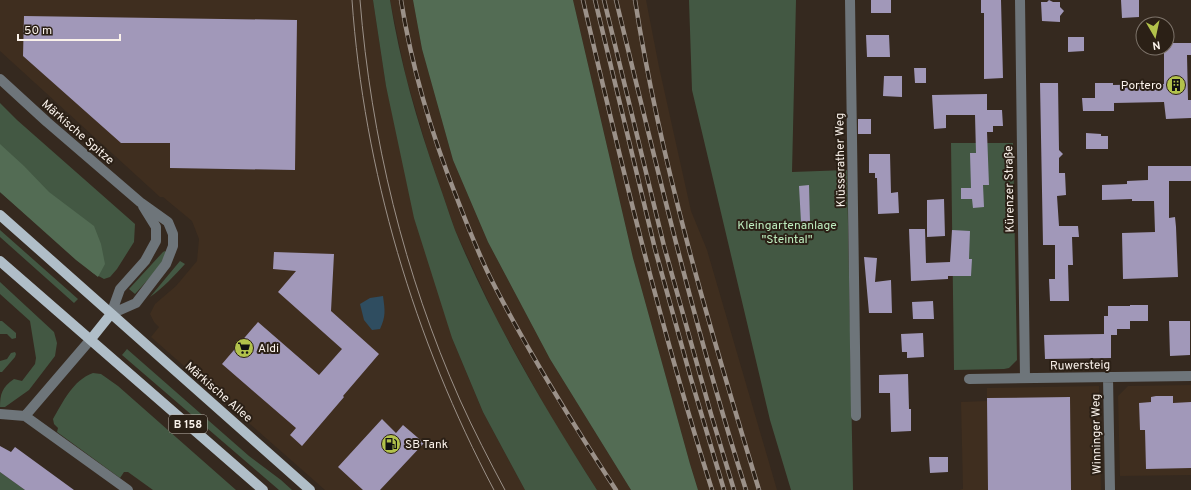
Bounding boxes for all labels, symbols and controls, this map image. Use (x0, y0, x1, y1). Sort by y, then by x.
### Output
scale bar (18, 16, 120, 42)
north arrow (1135, 16, 1175, 56)
text: 50 m (24, 23, 52, 39)
text: N (1151, 37, 1161, 52)
building icon: Portero (1165, 74, 1187, 96)
place label: Portero (1121, 78, 1162, 94)
street label: Märkische Spitze (38, 97, 117, 169)
street label: Klüsserather Weg (832, 113, 850, 207)
street label: Kürenzer Straße (1001, 145, 1019, 233)
park label: Kleingartenanlage "Steintal" (737, 218, 837, 248)
supermarket icon: Aldi (233, 337, 255, 359)
place label: Aldi (258, 341, 279, 357)
street label: Ruwersteig (1050, 357, 1110, 375)
street label: Märkische Allee (181, 359, 255, 426)
street label: Winninger Weg (1088, 394, 1106, 474)
road number: B 158 (169, 415, 207, 433)
fuel station icon: SB Tank (380, 433, 402, 455)
place label: SB Tank (405, 437, 448, 453)

